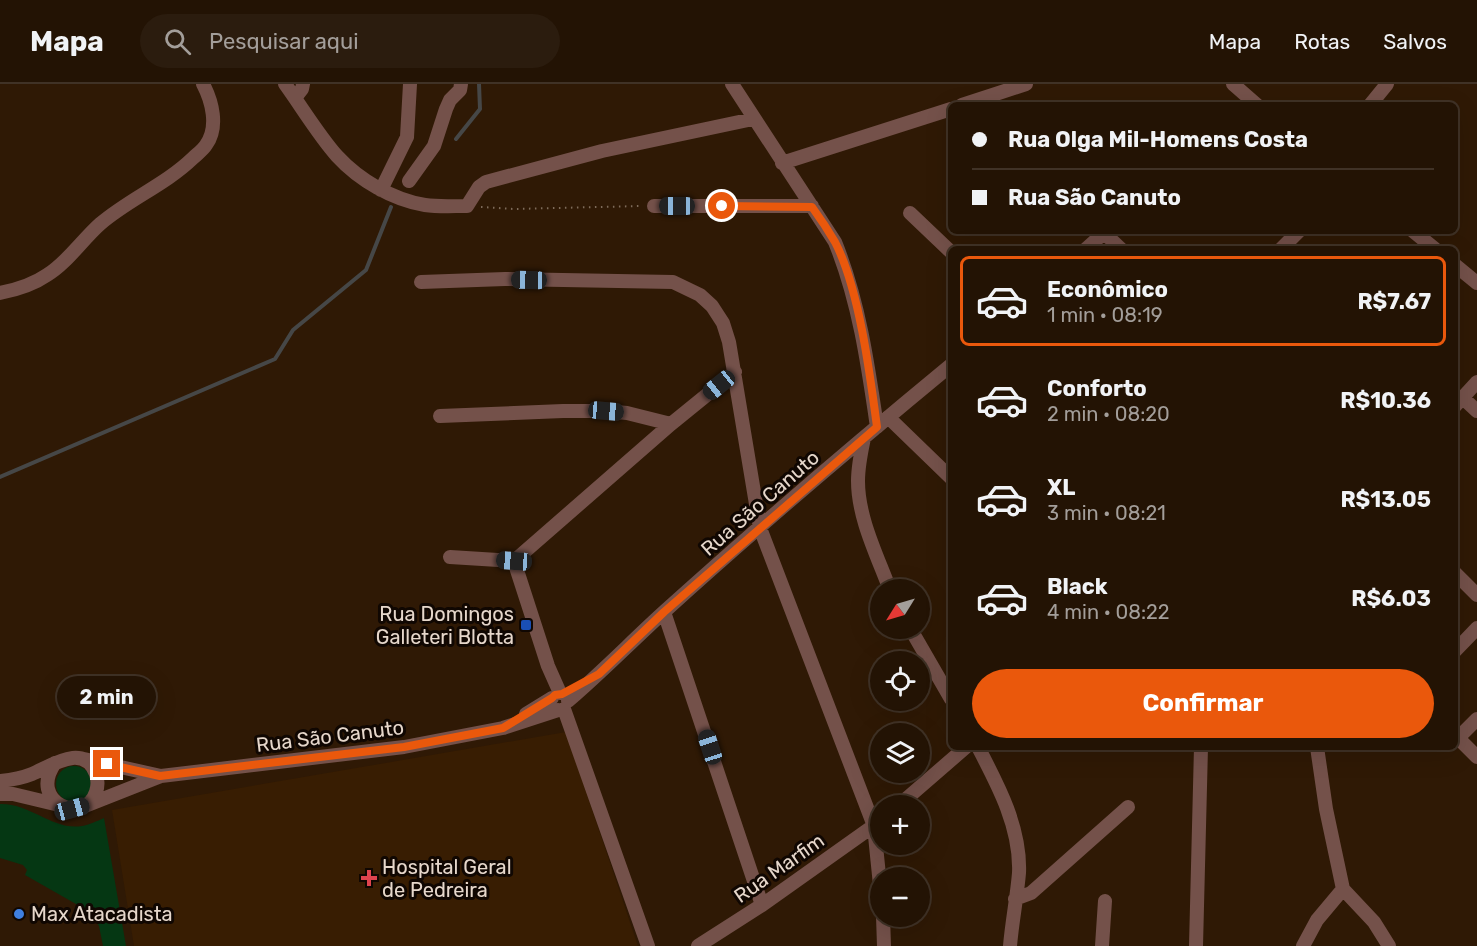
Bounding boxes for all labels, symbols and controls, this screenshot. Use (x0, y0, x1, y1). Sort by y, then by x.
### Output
search box (140, 14, 560, 68)
text: Mapa (30, 25, 104, 58)
icon: search (161, 25, 194, 58)
text: Pesquisar aqui (209, 28, 359, 55)
text: Mapa (1209, 29, 1261, 54)
text: Rotas (1294, 29, 1350, 54)
text: Salvos (1383, 29, 1447, 54)
text: Rua Olga Mil-Homens Costa (1008, 126, 1308, 153)
text: Rua São Canuto (1008, 184, 1181, 211)
route start (708, 192, 735, 219)
car (659, 197, 695, 215)
car (511, 271, 547, 289)
icon: car (975, 274, 1029, 328)
text: Econômico (1047, 276, 1168, 303)
text: R$7.67 (1357, 288, 1431, 315)
text: 1 min · 08:19 (1047, 303, 1163, 327)
car (699, 367, 739, 403)
icon: car (975, 373, 1029, 427)
text: Conforto (1047, 375, 1147, 402)
text: R$10.36 (1340, 387, 1431, 414)
car (587, 400, 625, 422)
text: 2 min · 08:20 (1047, 402, 1170, 426)
street label: Rua São Canuto (696, 445, 824, 561)
icon: car (975, 472, 1029, 526)
text: XL (1047, 474, 1075, 501)
text: R$13.05 (1340, 486, 1431, 513)
text: 3 min · 08:21 (1047, 501, 1166, 525)
car (495, 551, 533, 571)
icon: car (975, 571, 1029, 625)
text: Black (1047, 573, 1108, 600)
north arrow (870, 579, 930, 639)
map controls (870, 579, 930, 927)
text: R$6.03 (1351, 585, 1431, 612)
text: 4 min · 08:22 (1047, 600, 1169, 624)
place label: Rua Domingos Galleteri Blotta (376, 602, 514, 649)
marker: Rua Domingos Galleteri Blotta (519, 618, 533, 632)
button: locate (870, 651, 930, 711)
button: Confirmar (972, 669, 1434, 738)
callout: 2 min (57, 677, 156, 719)
text: 2 min (79, 685, 134, 709)
street label: Rua São Canuto (255, 715, 405, 757)
button: layers (870, 723, 930, 783)
car (696, 727, 724, 767)
route end (93, 750, 120, 777)
button: + (870, 795, 930, 855)
car (52, 796, 92, 822)
street label: Rua Marfim (729, 828, 829, 908)
place label: Hospital Geral de Pedreira (382, 855, 512, 902)
button: − (870, 867, 930, 927)
marker: Hospital Geral de Pedreira (360, 869, 378, 887)
place label: Max Atacadista (31, 902, 173, 926)
marker: Max Atacadista (12, 907, 26, 921)

